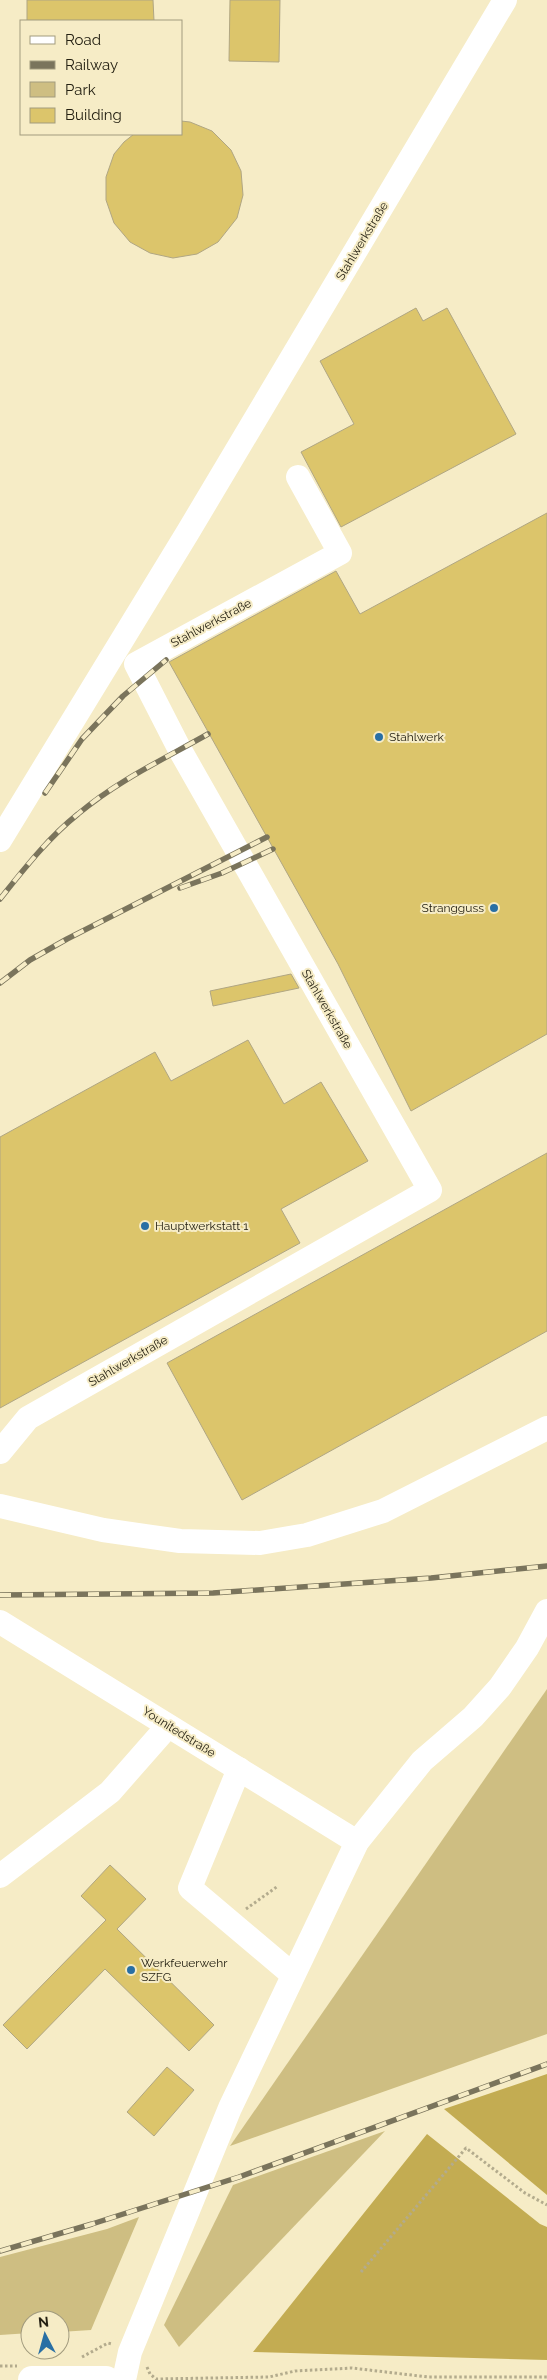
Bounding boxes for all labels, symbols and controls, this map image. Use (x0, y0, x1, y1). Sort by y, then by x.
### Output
legend (20, 20, 182, 135)
text: Road (65, 31, 101, 49)
text: Railway (65, 56, 118, 74)
text: Park (65, 81, 96, 99)
text: Building (65, 106, 122, 124)
street label: Stahlwerkstraße (333, 199, 391, 283)
street label: Stahlwerkstraße (168, 596, 254, 650)
place label: Stahlwerk (389, 730, 445, 744)
marker: Stahlwerk (373, 731, 385, 743)
place label: Strangguss (422, 901, 484, 915)
marker: Strangguss (488, 902, 500, 914)
street label: Stahlwerkstraße (299, 967, 355, 1051)
place label: Hauptwerkstatt 1 (155, 1219, 249, 1233)
marker: Hauptwerkstatt 1 (139, 1220, 151, 1232)
street label: Stahlwerkstraße (86, 1333, 170, 1389)
street label: Younitedstraße (140, 1704, 218, 1760)
place label: Werkfeuerwehr SZFG (141, 1956, 228, 1984)
marker: Werkfeuerwehr SZFG (125, 1964, 137, 1976)
north arrow (20, 2310, 70, 2360)
text: N (37, 2314, 50, 2331)

